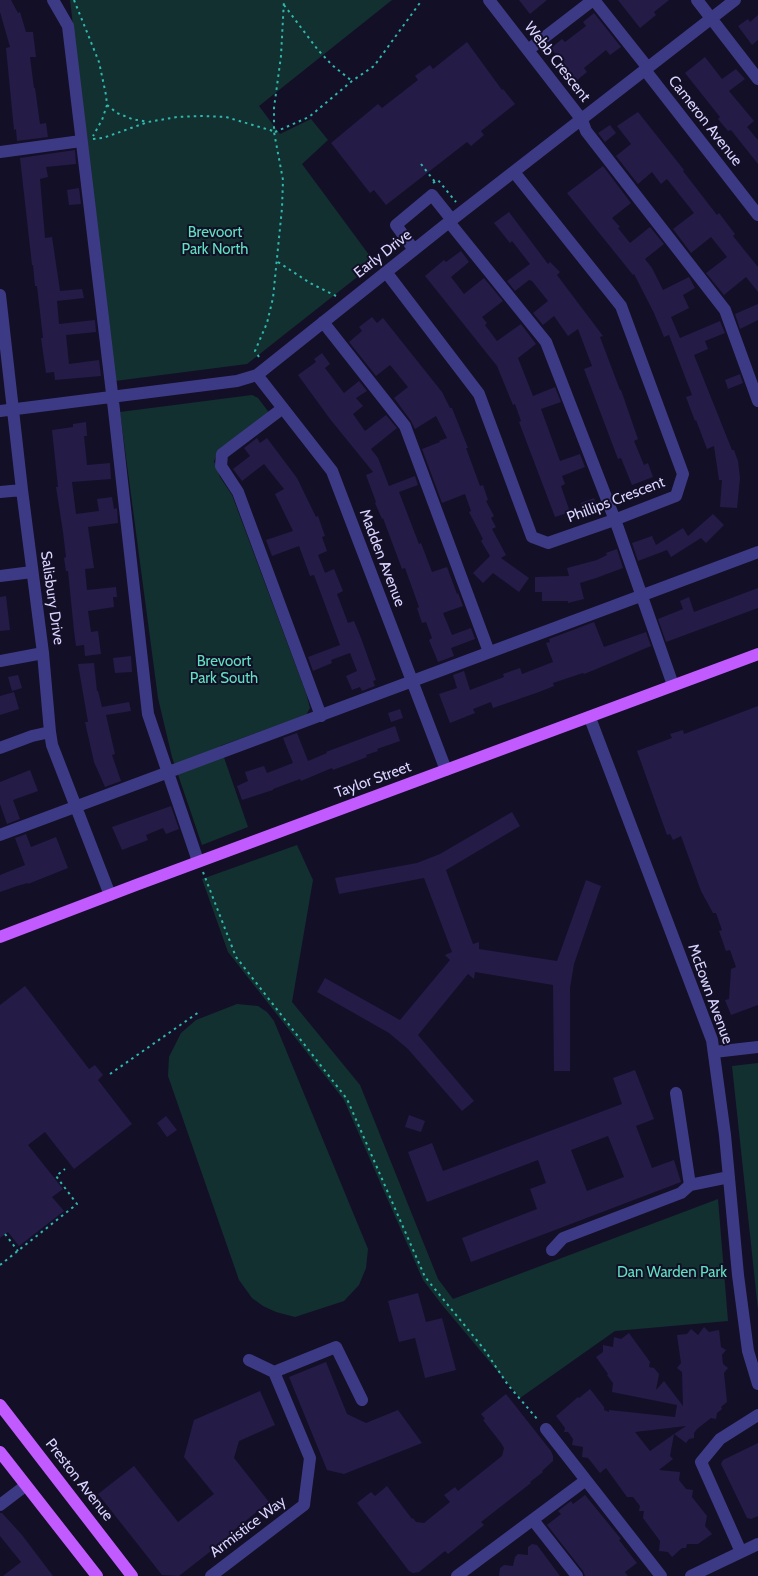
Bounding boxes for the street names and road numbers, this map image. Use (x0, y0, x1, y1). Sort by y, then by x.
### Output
street label: Webb Crescent (520, 18, 594, 106)
street label: Cameron Avenue (664, 72, 746, 170)
street label: Early Drive (351, 226, 415, 282)
street label: Phillips Crescent (565, 473, 667, 527)
street label: Madden Avenue (355, 507, 409, 609)
street label: Salisbury Drive (37, 550, 67, 646)
street label: Taylor Street (332, 758, 414, 802)
street label: McEown Avenue (684, 942, 736, 1046)
street label: Preston Avenue (41, 1435, 117, 1525)
street label: Armistice Way (206, 1493, 290, 1561)

